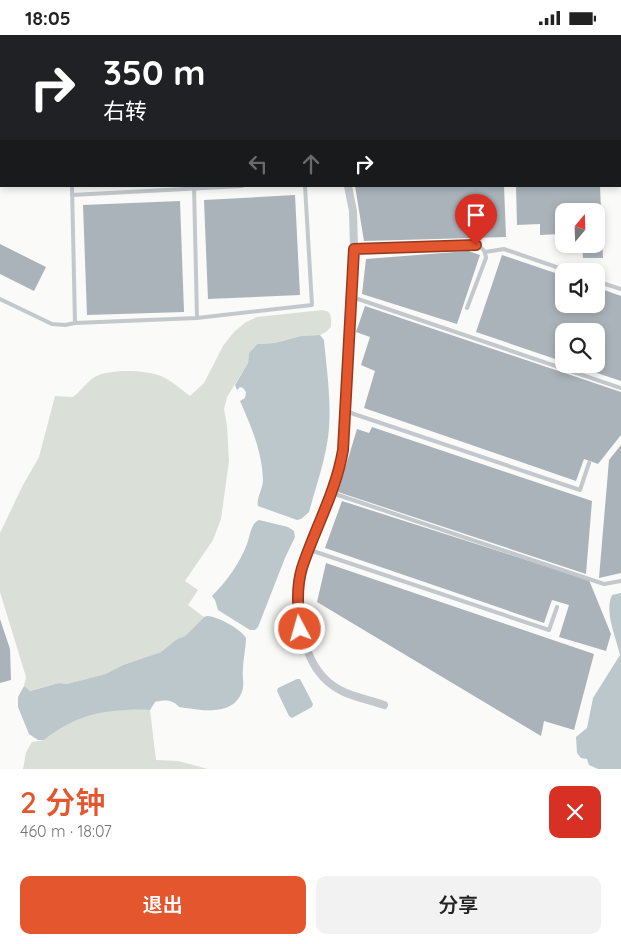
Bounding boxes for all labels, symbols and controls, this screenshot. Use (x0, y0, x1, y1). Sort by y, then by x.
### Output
text: 18:05 (25, 6, 71, 30)
text: 350 m (103, 50, 206, 94)
icon: right (20, 55, 85, 120)
text: 右转 (103, 97, 147, 125)
icon: left (244, 150, 272, 178)
icon: ahead (297, 150, 325, 178)
icon: right (350, 150, 378, 178)
pin (455, 194, 497, 245)
icon: arrive (462, 201, 490, 229)
north arrow (555, 203, 605, 253)
map controls (555, 203, 605, 373)
button: sound (555, 263, 605, 313)
button: search (555, 323, 605, 373)
position arrow (273, 602, 325, 654)
text: 2 分钟 (20, 783, 105, 821)
button: close (549, 786, 601, 838)
text: 460 m · 18:07 (20, 821, 112, 841)
button: 退出 (20, 876, 306, 934)
button: 分享 (316, 876, 601, 934)

